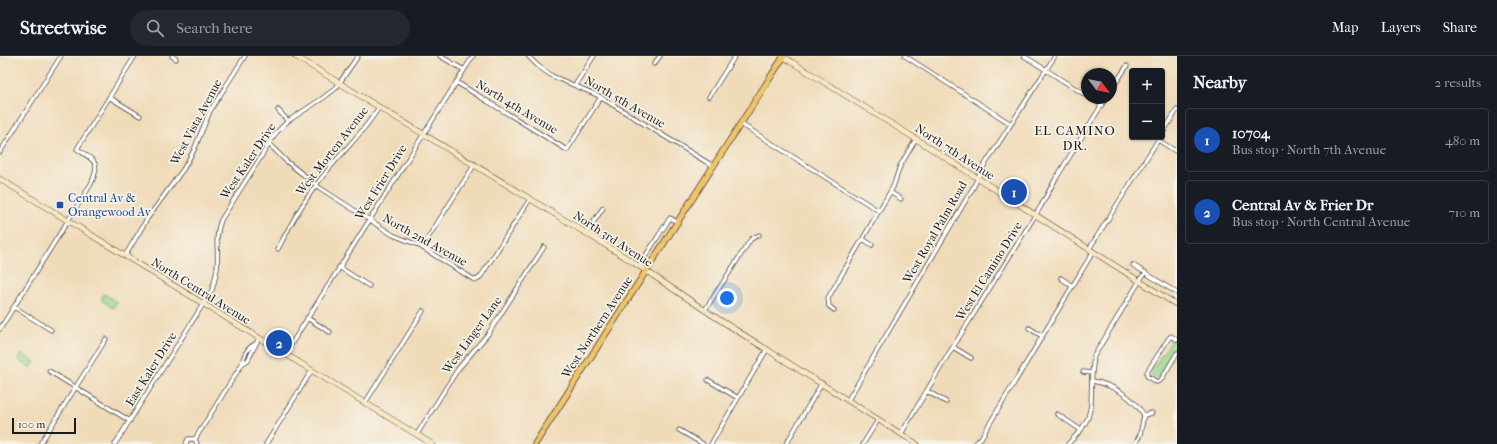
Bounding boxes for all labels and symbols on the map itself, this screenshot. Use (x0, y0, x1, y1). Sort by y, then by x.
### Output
north arrow (1081, 68, 1117, 104)
street label: North 5th Avenue (582, 73, 668, 131)
street label: West Vista Avenue (167, 77, 225, 168)
street label: North 4th Avenue (474, 77, 561, 137)
street label: West Morten Avenue (292, 104, 371, 199)
street label: West Kaler Drive (217, 120, 279, 203)
street label: North 7th Avenue (913, 121, 997, 183)
district label: EL CAMINO DR. (1034, 123, 1116, 153)
street label: West Frier Drive (352, 142, 410, 223)
pin: 1 (1001, 177, 1027, 207)
street label: West Royal Palm Road (900, 178, 970, 286)
place label: Central Av & Orangewood Av (68, 191, 152, 219)
marker: Central Av & Orangewood Av (55, 200, 65, 210)
street label: North 3rd Avenue (571, 208, 655, 270)
street label: North 2nd Avenue (380, 211, 470, 269)
street label: West El Camino Drive (952, 219, 1025, 324)
street label: North Central Avenue (149, 255, 253, 327)
street label: West Northern Avenue (558, 273, 635, 381)
your location (717, 288, 737, 308)
street label: West Linger Lane (439, 294, 505, 377)
pin: 2 (266, 328, 292, 358)
street label: East Kaler Drive (123, 329, 179, 409)
scale bar (12, 416, 76, 435)

